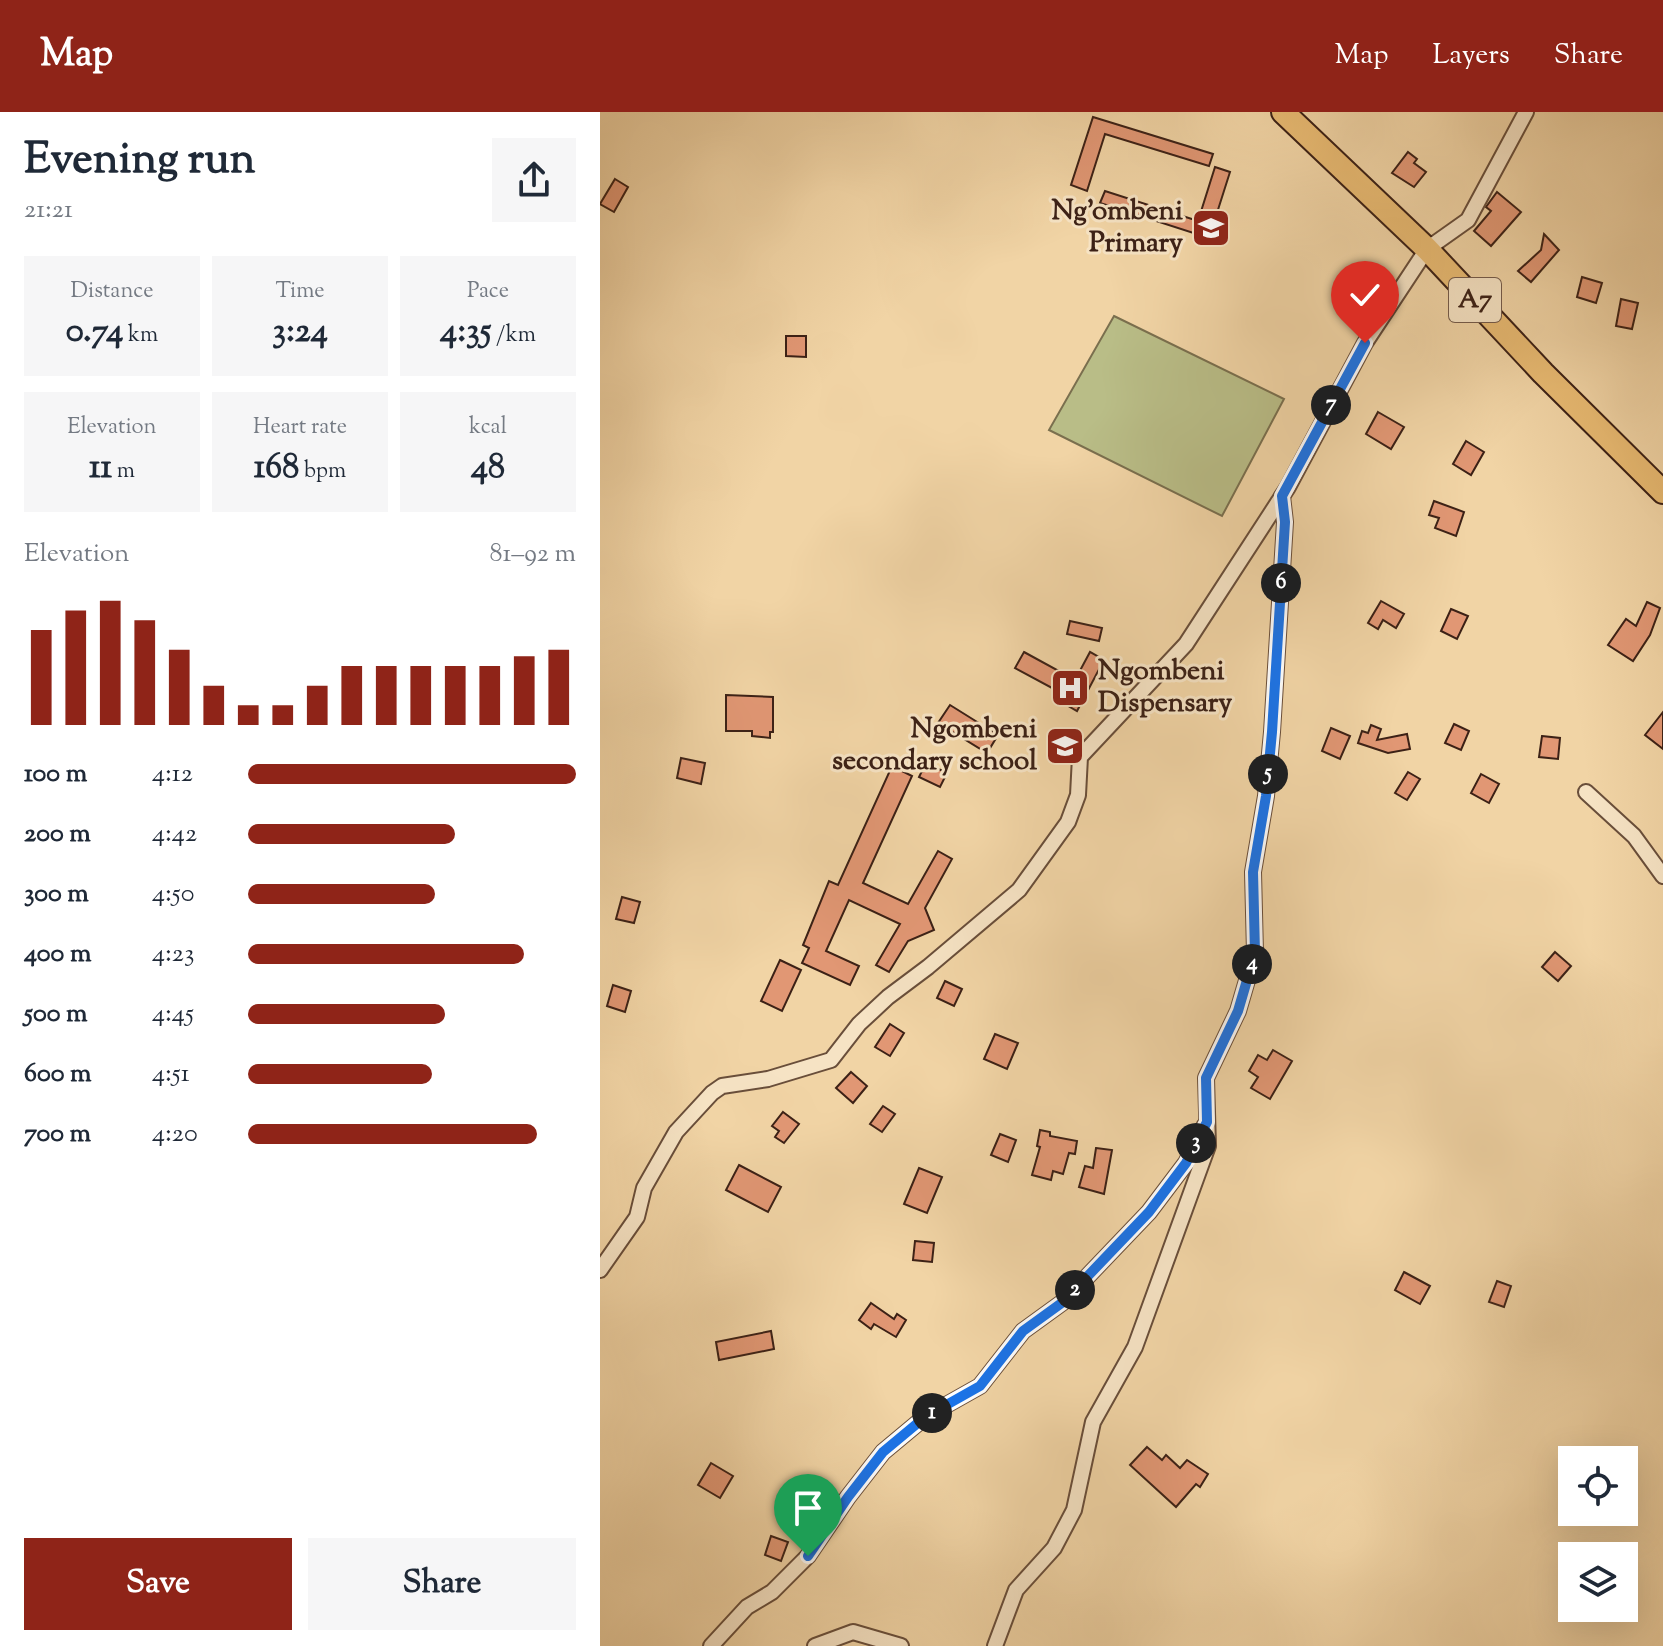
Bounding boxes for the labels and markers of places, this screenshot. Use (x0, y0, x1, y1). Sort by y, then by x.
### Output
place label: Ng'ombeni Primary (1051, 192, 1183, 264)
school or university icon: Ng'ombeni Primary (1190, 207, 1232, 249)
pin (1331, 261, 1399, 343)
pin: 7 (1311, 385, 1351, 425)
pin: 6 (1261, 563, 1301, 603)
place label: Ngombeni Dispensary (1098, 652, 1232, 724)
hospital icon: Ngombeni Dispensary (1049, 667, 1091, 709)
place label: Ngombeni secondary school (832, 710, 1037, 782)
school or university icon: Ngombeni secondary school (1044, 725, 1086, 767)
pin: 5 (1248, 754, 1288, 794)
pin: 4 (1232, 944, 1272, 984)
pin: 3 (1176, 1123, 1216, 1163)
pin: 2 (1055, 1270, 1095, 1310)
pin: 1 (912, 1393, 952, 1433)
pin (774, 1474, 842, 1556)

